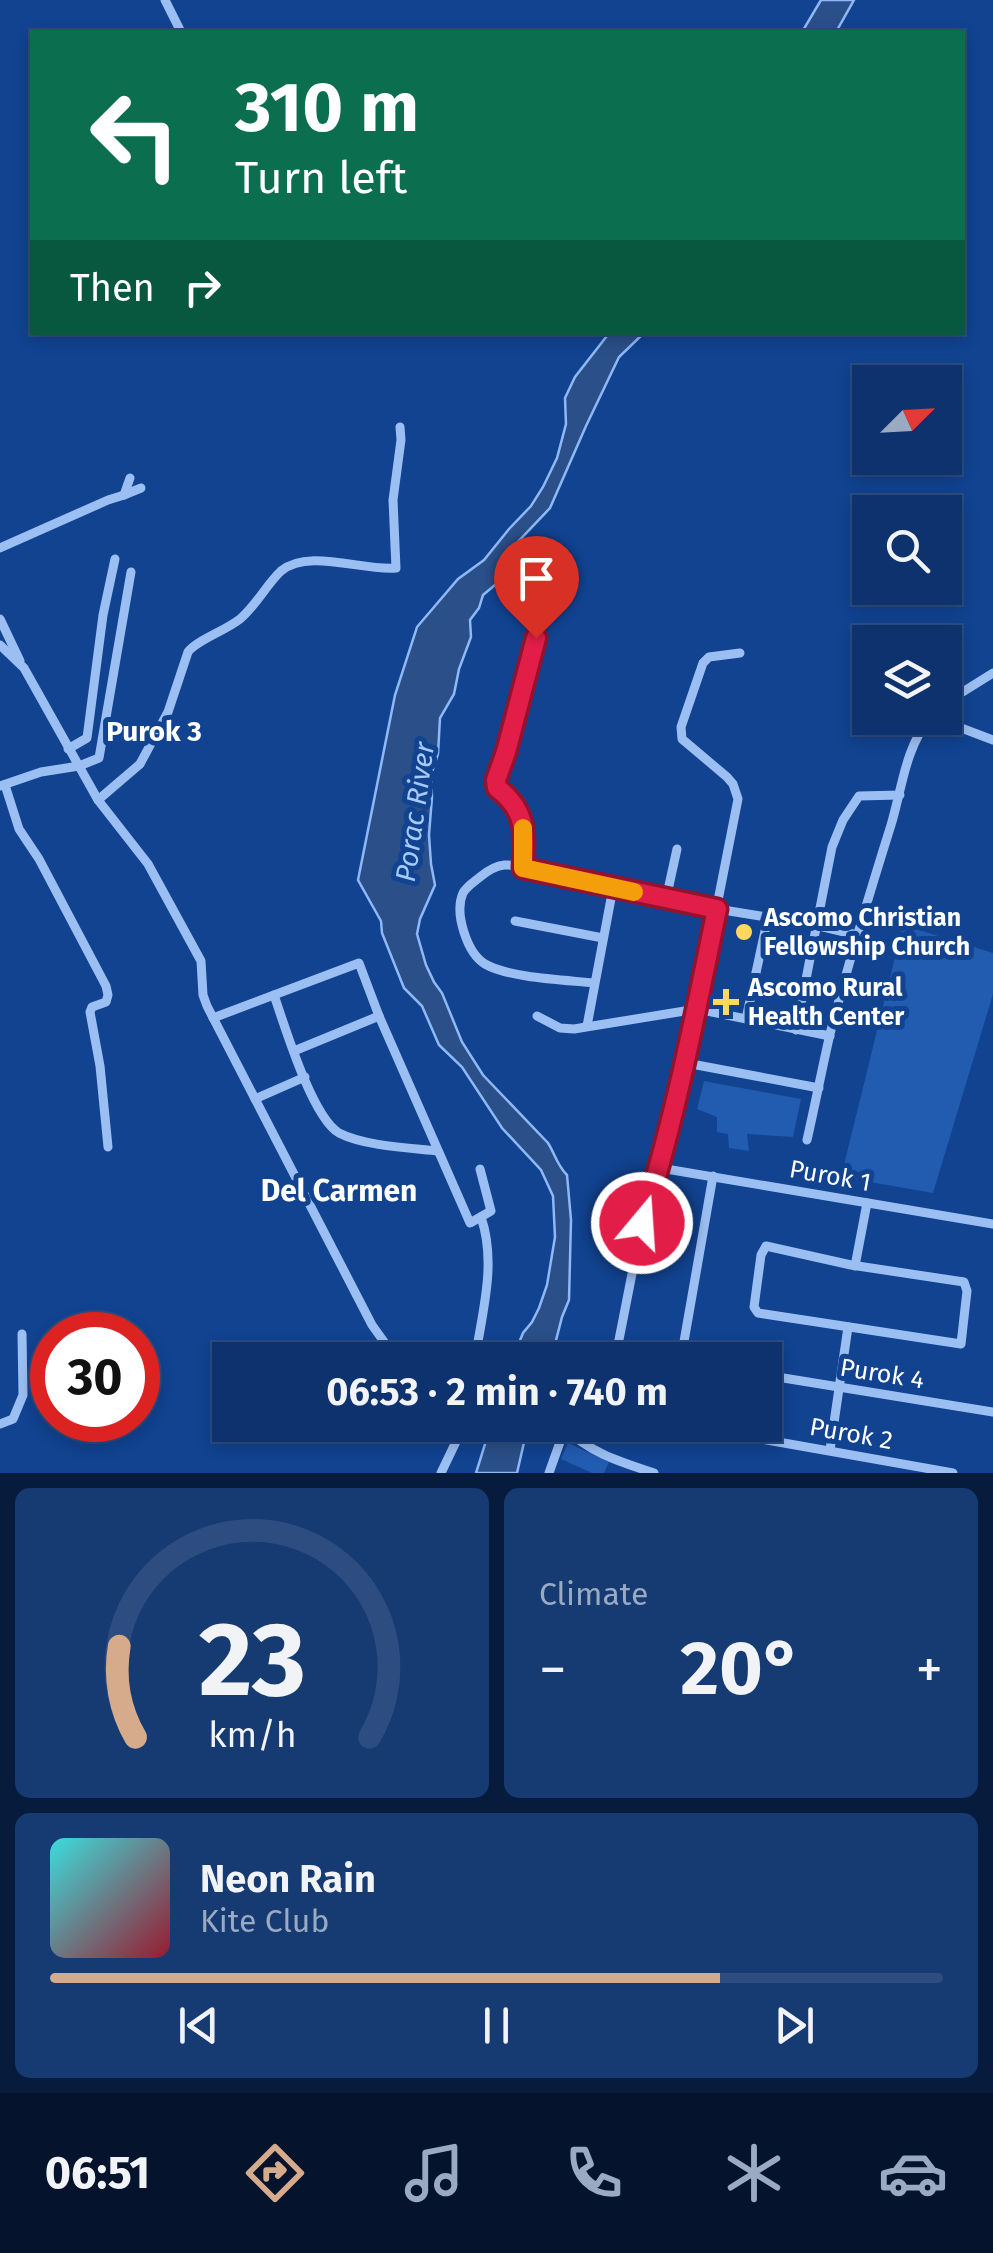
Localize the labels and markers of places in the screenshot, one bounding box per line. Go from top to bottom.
pin [494,536,579,639]
place label: Ascomo Christian Fellowship Church [763,903,970,962]
marker: Ascomo Christian Fellowship Church [733,921,755,943]
place label: Ascomo Rural Health Center [747,973,905,1032]
marker: Ascomo Rural Health Center [713,989,739,1015]

